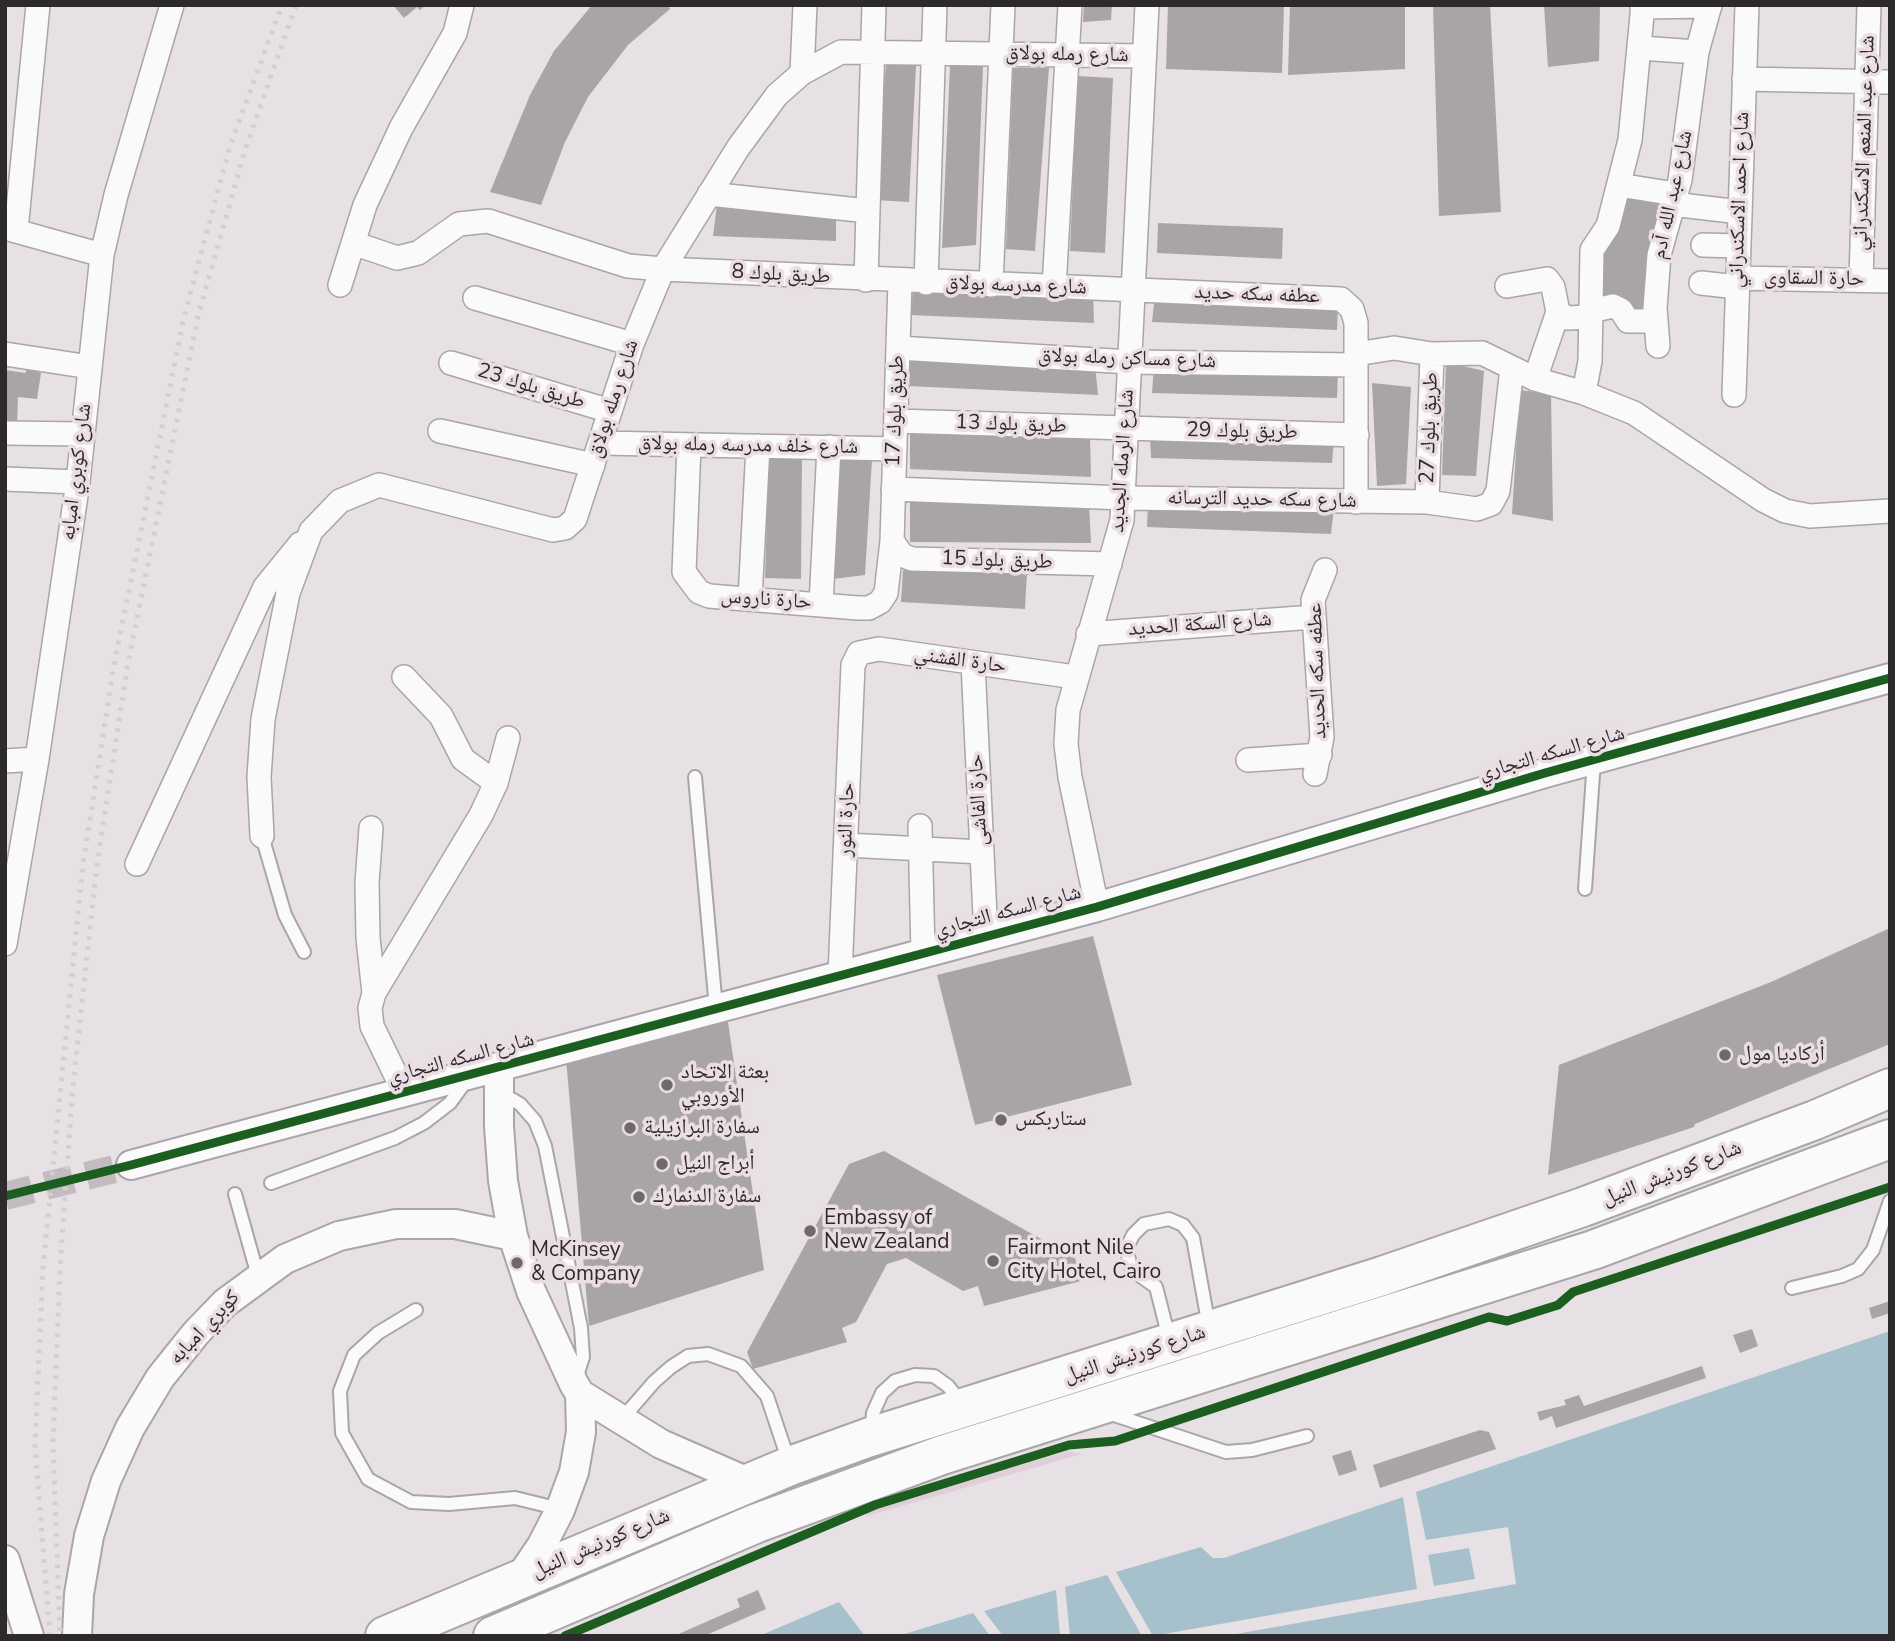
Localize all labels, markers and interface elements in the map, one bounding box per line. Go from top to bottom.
street label: شارع عبد المنعم الاسكندراني [1849,35,1881,251]
street label: شارع رمله بولاق [1005,41,1129,69]
street label: شارع احمد الاسكندراني [1724,111,1756,289]
street label: شارع عبد الله آدم [1647,128,1699,262]
street label: طريق بلوك 8 [731,260,831,290]
street label: حارة السقاوى [1764,266,1864,292]
street label: شارع مدرسه بولاق [945,271,1087,301]
street label: عطفه سكه حديد [1194,280,1320,310]
street label: شارع رمله بولاق [583,337,645,461]
street label: شارع مساكن رمله بولاق [1037,343,1217,375]
street label: طريق بلوك 17 [881,355,911,467]
street label: طريق بلوك 23 [474,359,588,415]
street label: طريق بلوك 27 [1415,372,1445,484]
street label: شارع الرمله الجديد [1105,389,1141,533]
street label: شارع كوبري امبابه [56,402,98,542]
street label: طريق بلوك 13 [955,410,1067,440]
street label: طريق بلوك 29 [1186,418,1298,446]
street label: شارع خلف مدرسه رمله بولاق [638,431,858,461]
street label: شارع سكه حديد الترسانه [1167,486,1357,514]
street label: طريق بلوك 15 [941,546,1053,576]
street label: حارة ناروس [720,584,812,616]
street label: عطفه سكه الحديد [1303,603,1333,739]
street label: شارع السكة الحديد [1127,607,1273,643]
street label: حارة الفشني [912,642,1008,680]
street label: شارع السكه التجاري [1476,721,1628,787]
street label: حارة الفاشى [964,753,994,847]
street label: حارة النور [833,782,861,858]
street label: شارع السكه التجاري [932,880,1084,944]
street label: شارع السكه التجاري [385,1027,537,1091]
place label: أركاديا مول [1739,1042,1825,1068]
marker: أركاديا مول [1717,1047,1733,1063]
place label: بعثة الاتحاد الأوروبي [681,1060,769,1110]
marker: بعثة الاتحاد الأوروبي [659,1077,675,1093]
place label: ستاربكس [1015,1107,1087,1133]
marker: ستاربكس [993,1112,1009,1128]
place label: سفارة البرازيلية [644,1115,760,1141]
marker: سفارة البرازيلية [622,1120,638,1136]
street label: شارع كورنيش النيل [1599,1136,1745,1212]
place label: أبراج النيل [676,1151,755,1177]
marker: أبراج النيل [654,1156,670,1172]
place label: سفارة الدنمارك [653,1184,761,1210]
marker: سفارة الدنمارك [631,1189,647,1205]
place label: Embassy of New Zealand [824,1206,950,1256]
marker: Embassy of New Zealand [802,1223,818,1239]
place label: Fairmont Nile City Hotel, Cairo [1007,1236,1161,1286]
place label: McKinsey & Company [531,1238,640,1288]
marker: Fairmont Nile City Hotel, Cairo [985,1253,1001,1269]
marker: McKinsey & Company [509,1255,525,1271]
street label: كوبري امبابه [164,1286,246,1370]
street label: شارع كورنيش النيل [1061,1320,1209,1390]
street label: شارع كورنيش النيل [528,1504,674,1584]

